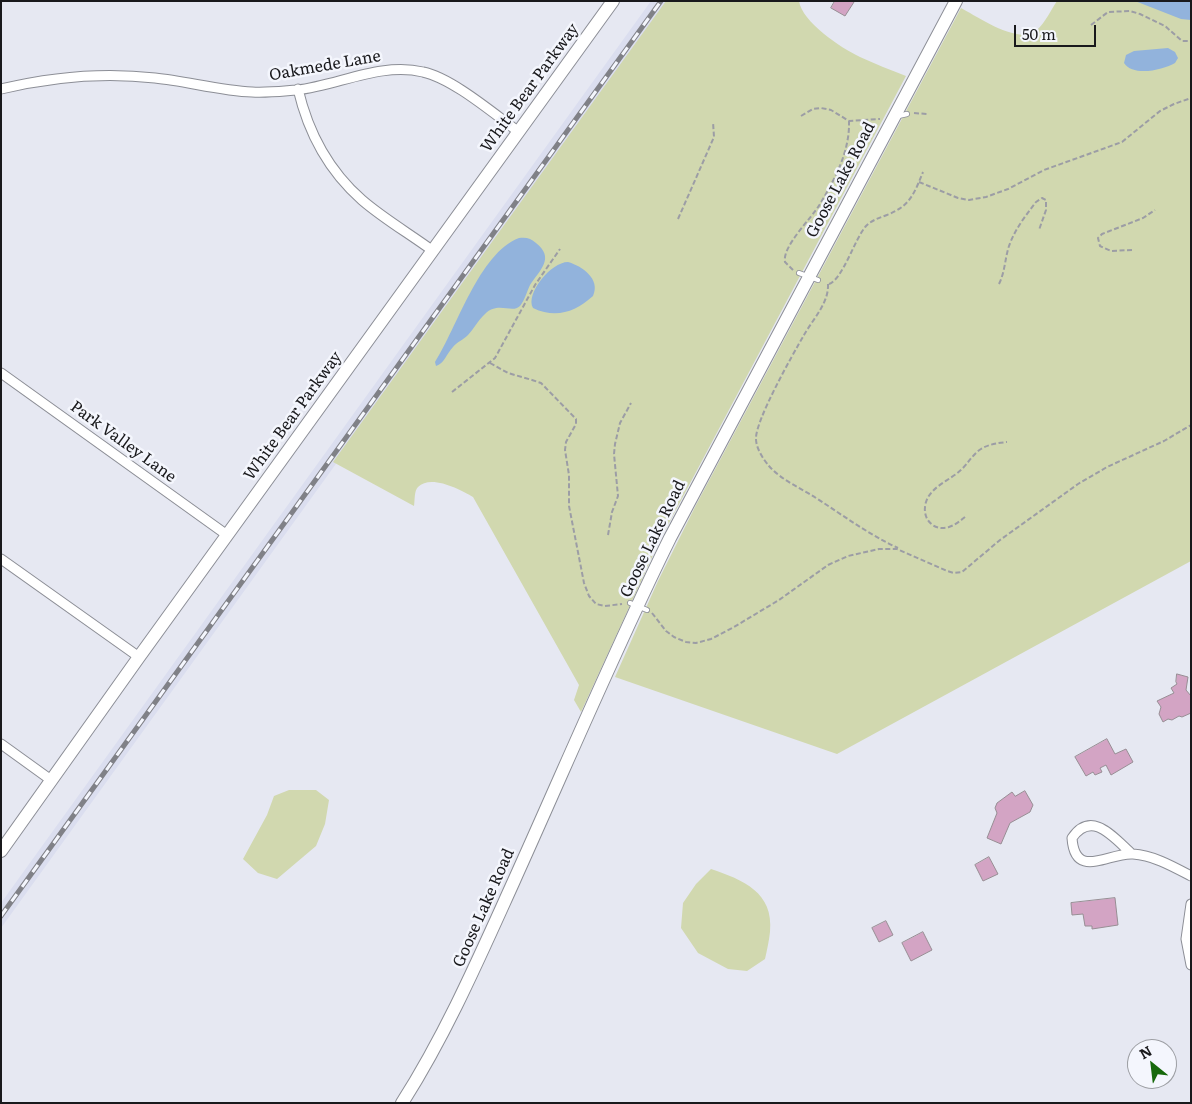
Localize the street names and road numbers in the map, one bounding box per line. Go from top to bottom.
street label: White Bear Parkway [477,20,583,156]
street label: Oakmede Lane [268,47,382,85]
street label: Goose Lake Road [802,119,880,241]
street label: White Bear Parkway [240,348,346,484]
street label: Park Valley Lane [66,397,180,487]
street label: Goose Lake Road [616,477,690,601]
street label: Goose Lake Road [449,846,519,970]

